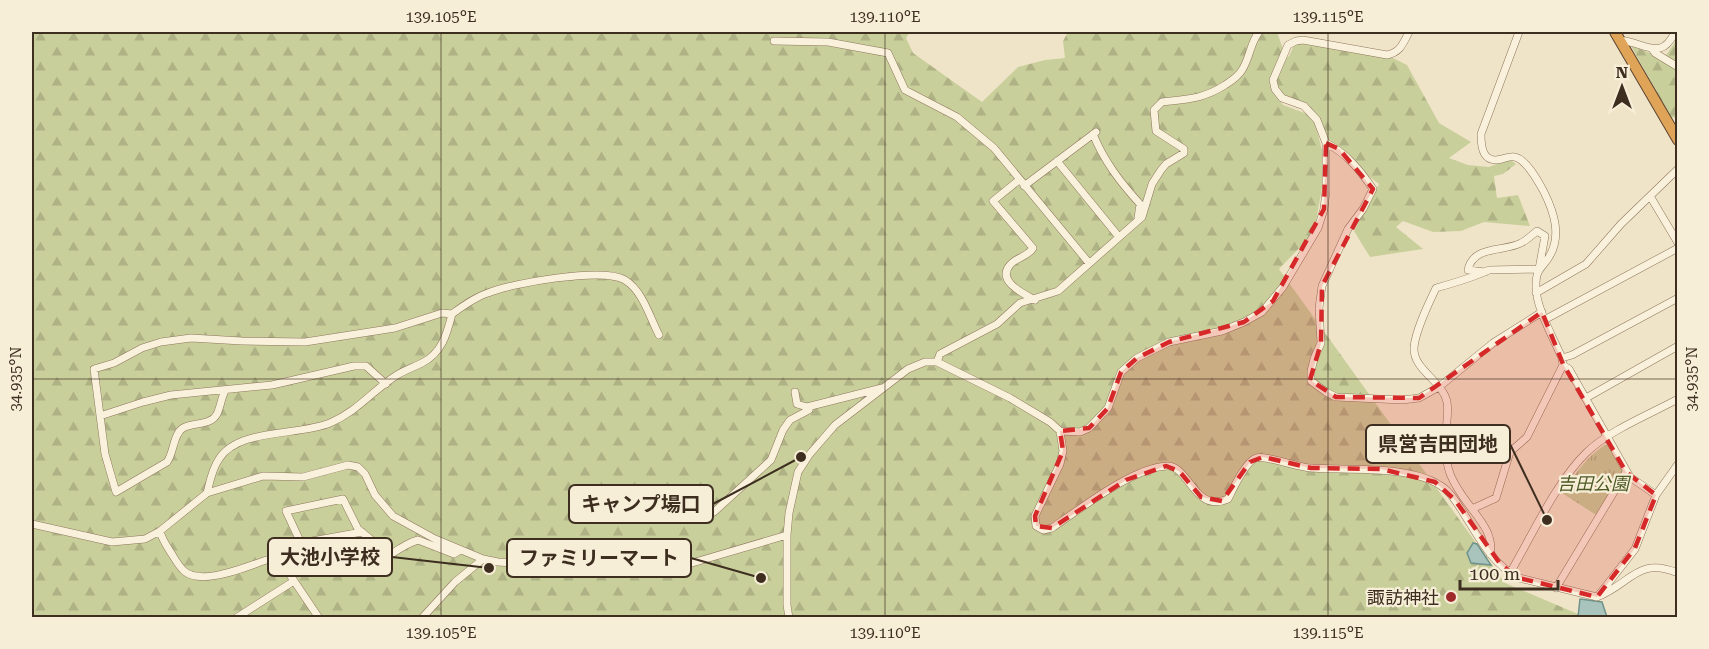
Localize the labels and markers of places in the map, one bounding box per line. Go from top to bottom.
callout: 県営吉田団地 [1366,425,1510,463]
callout: キャンプ場口 [569,485,713,523]
callout: 大池小学校 [268,538,392,576]
callout: ファミリーマート [507,539,691,577]
place label: 諏訪神社 [1367,587,1439,608]
marker: 諏訪神社 [1444,590,1458,604]

